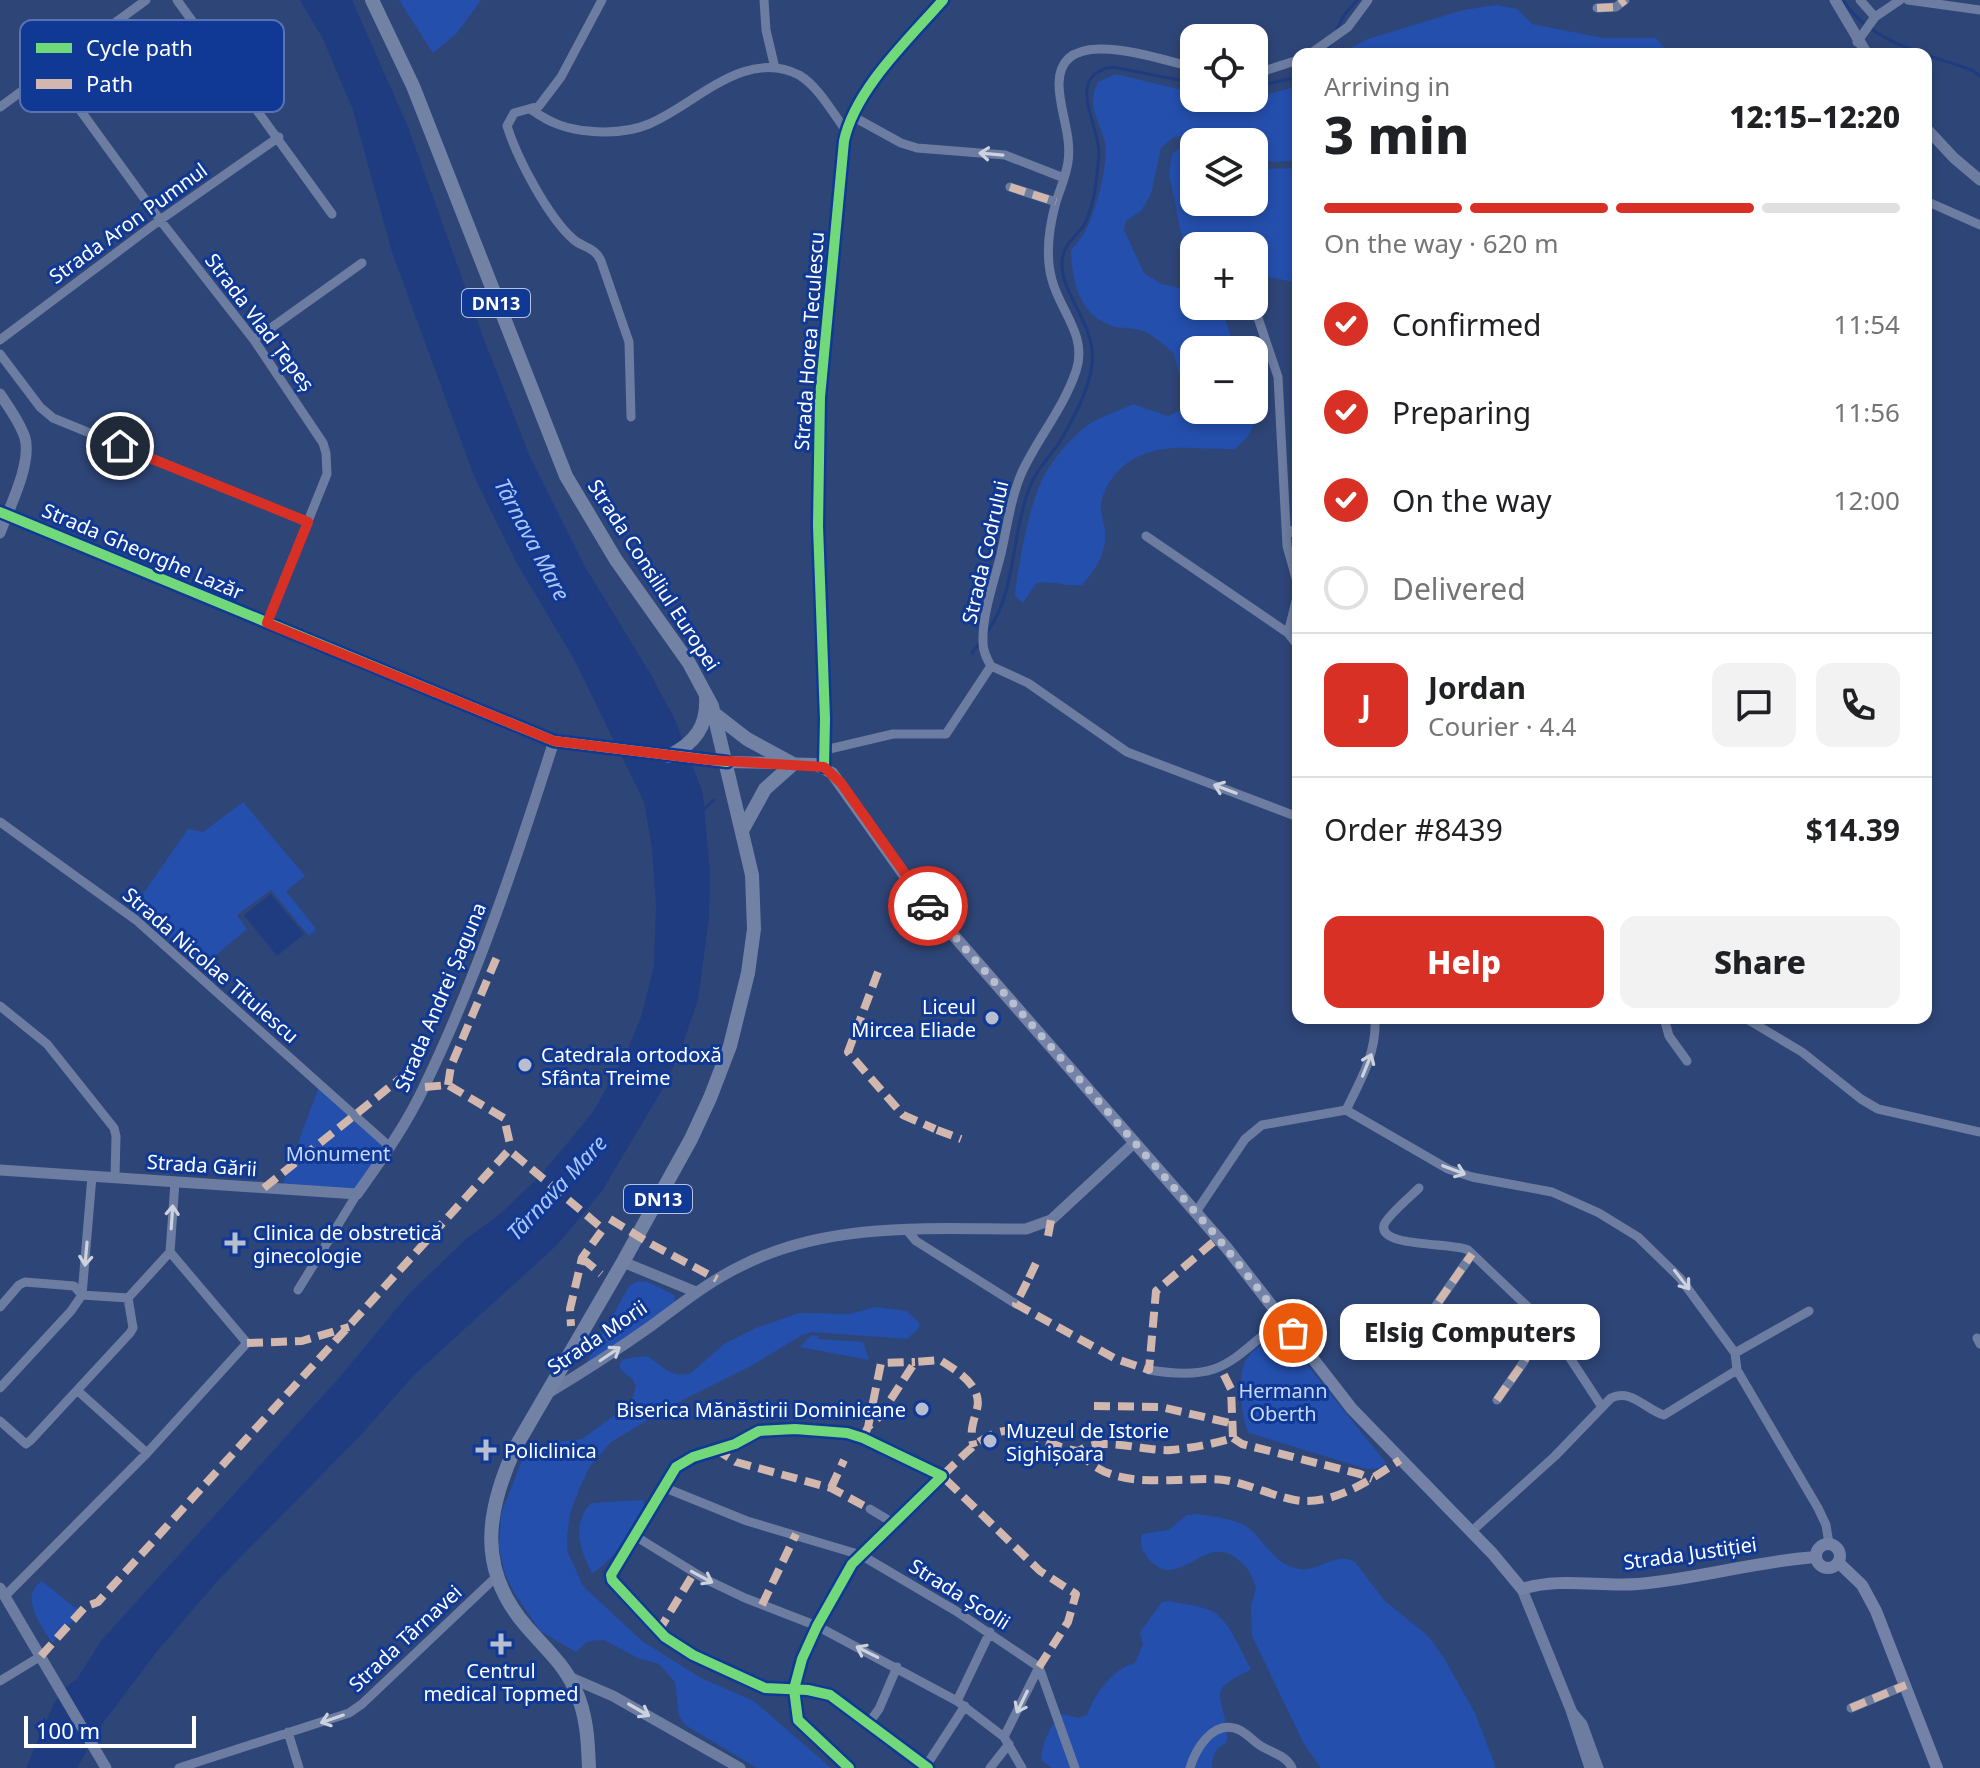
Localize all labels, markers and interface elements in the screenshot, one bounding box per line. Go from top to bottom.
legend [20,20,284,112]
map controls [1180,24,1268,424]
button: locate [1180,24,1268,112]
text: Cycle path [86,32,193,62]
text: Path [86,68,133,98]
text: Arriving in [1324,68,1450,104]
text: 12:15–12:20 [1729,96,1900,137]
text: 3 min [1324,98,1469,169]
button: layers [1180,128,1268,216]
one-way arrow [978,146,1005,161]
street label: Strada Aron Pumnul [43,156,213,290]
text: On the way · 620 m [1324,225,1558,261]
street label: Strada Horea Teculescu [788,231,830,451]
button: + [1180,232,1268,320]
street label: Strada Vlad Țepeș [199,248,321,396]
road number: DN13 [462,289,530,317]
icon: check [1324,302,1368,346]
text: Confirmed [1392,304,1542,345]
text: 11:54 [1834,306,1900,342]
button: − [1180,336,1268,424]
icon: check [1324,390,1368,434]
text: Preparing [1392,392,1531,433]
text: 11:56 [1834,394,1900,430]
pin [86,412,154,480]
icon: home [98,424,142,468]
water label: Târnava Mare [488,473,578,605]
street label: Strada Consiliul Europei [582,474,726,676]
street label: Strada Codrului [955,478,1015,626]
icon: check [1324,478,1368,522]
text: On the way [1392,480,1552,521]
text: 12:00 [1834,482,1900,518]
street label: Strada Gheorghe Lazăr [38,496,248,606]
text: Delivered [1392,568,1526,609]
button: chat [1712,663,1796,747]
button: phone [1816,663,1900,747]
text: Jordan [1428,667,1526,708]
text: J [1361,685,1371,726]
text: Courier · 4.4 [1428,708,1576,744]
one-way arrow [1213,781,1238,795]
text: Order #8439 [1324,809,1503,850]
text: $14.39 [1806,809,1900,850]
courier [888,866,968,946]
street label: Strada Nicolae Titulescu [117,881,305,1049]
icon: car [906,884,950,928]
street label: Strada Andrei Șaguna [388,898,492,1096]
button: Help [1324,916,1604,1008]
button: Share [1620,916,1900,1008]
place label: Liceul Mircea Eliade [851,993,976,1043]
marker: Liceul Mircea Eliade [983,1009,1001,1027]
place label: Catedrala ortodoxă Sfânta Treime [541,1041,722,1091]
one-way arrow [1360,1053,1375,1078]
marker: Catedrala ortodoxă Sfânta Treime [516,1056,534,1074]
water label: Târnava Mare [499,1128,613,1246]
park label: Monument [286,1140,390,1167]
street label: Strada Gării [146,1148,258,1182]
one-way arrow [1441,1164,1466,1178]
road number: DN13 [624,1185,692,1213]
one-way arrow [165,1204,180,1231]
place label: Clinica de obstretică ginecologie [253,1219,442,1269]
marker: Clinica de obstretică ginecologie [224,1232,246,1254]
one-way arrow [78,1240,93,1267]
one-way arrow [1673,1269,1690,1290]
street label: Strada Morii [542,1294,652,1380]
pin [1259,1299,1327,1367]
callout: Elsig Computers [1341,1305,1601,1361]
icon: bag [1271,1311,1315,1355]
text: Elsig Computers [1364,1314,1576,1350]
one-way arrow [599,1346,621,1362]
park label: Hermann Oberth [1239,1377,1328,1427]
place label: Biserica Mănăstirii Dominicane [616,1396,906,1423]
marker: Biserica Mănăstirii Dominicane [913,1400,931,1418]
place label: Muzeul de Istorie Sighișoara [1006,1417,1169,1467]
marker: Muzeul de Istorie Sighișoara [981,1432,999,1450]
place label: Policlinica [504,1437,597,1464]
marker: Policlinica [475,1439,497,1461]
street label: Strada Justiției [1621,1530,1759,1576]
street label: Strada Școlii [904,1552,1016,1636]
one-way arrow [689,1569,713,1585]
street label: Strada Târnavei [343,1579,467,1697]
marker: Centrul medical Topmed [490,1633,512,1655]
one-way arrow [856,1643,880,1659]
place label: Centrul medical Topmed [423,1657,579,1707]
one-way arrow [1013,1689,1029,1713]
one-way arrow [627,1703,650,1719]
scale bar [24,1712,196,1748]
one-way arrow [320,1712,345,1727]
text: 100 m [36,1715,100,1745]

